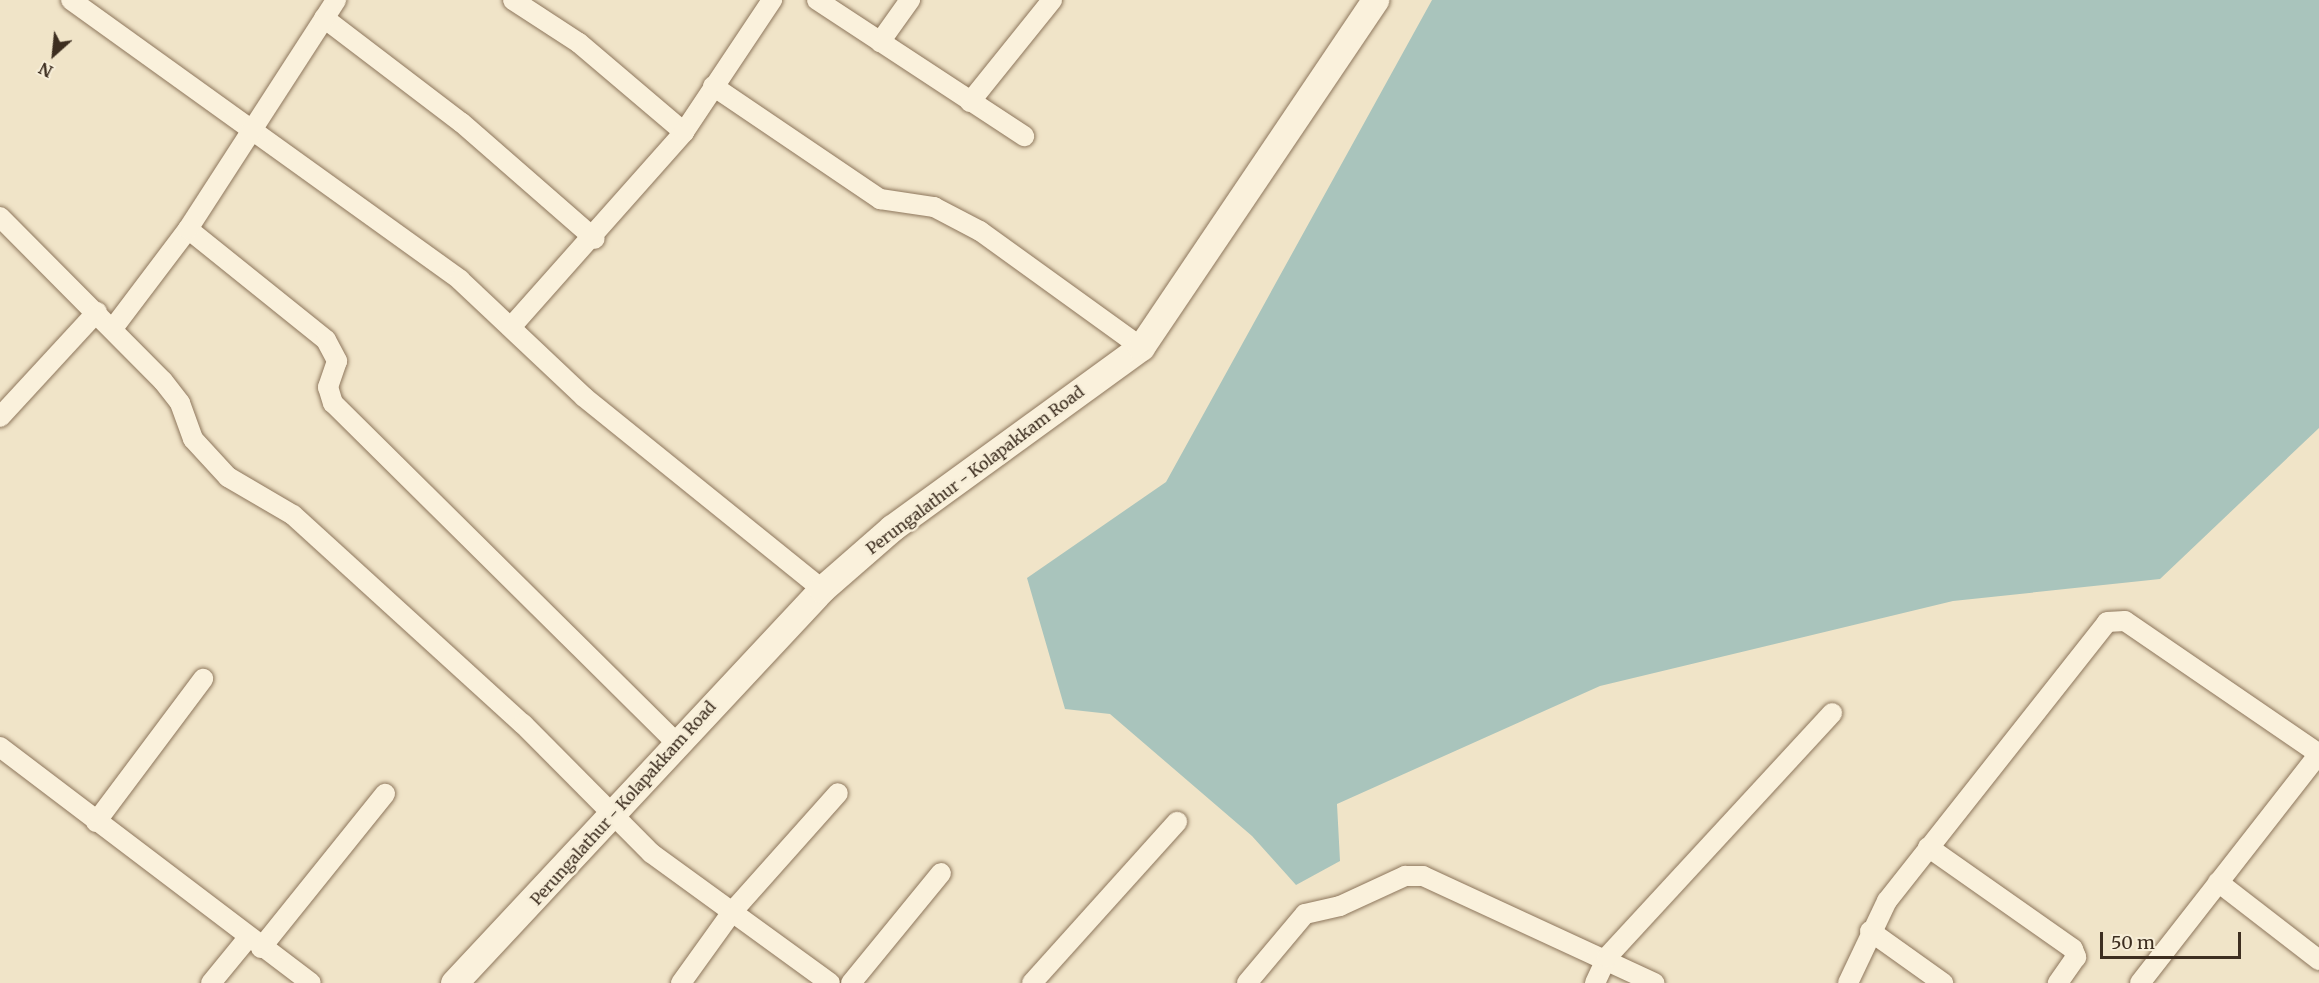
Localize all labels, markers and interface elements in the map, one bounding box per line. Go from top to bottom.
north arrow [24,24,84,84]
text: N [36,58,56,82]
street label: Perungalathur - Kolapakkam Road [862,382,1088,558]
street label: Perungalathur - Kolapakkam Road [526,697,720,909]
scale bar [2103,920,2244,958]
text: 50 m [2111,931,2155,954]

